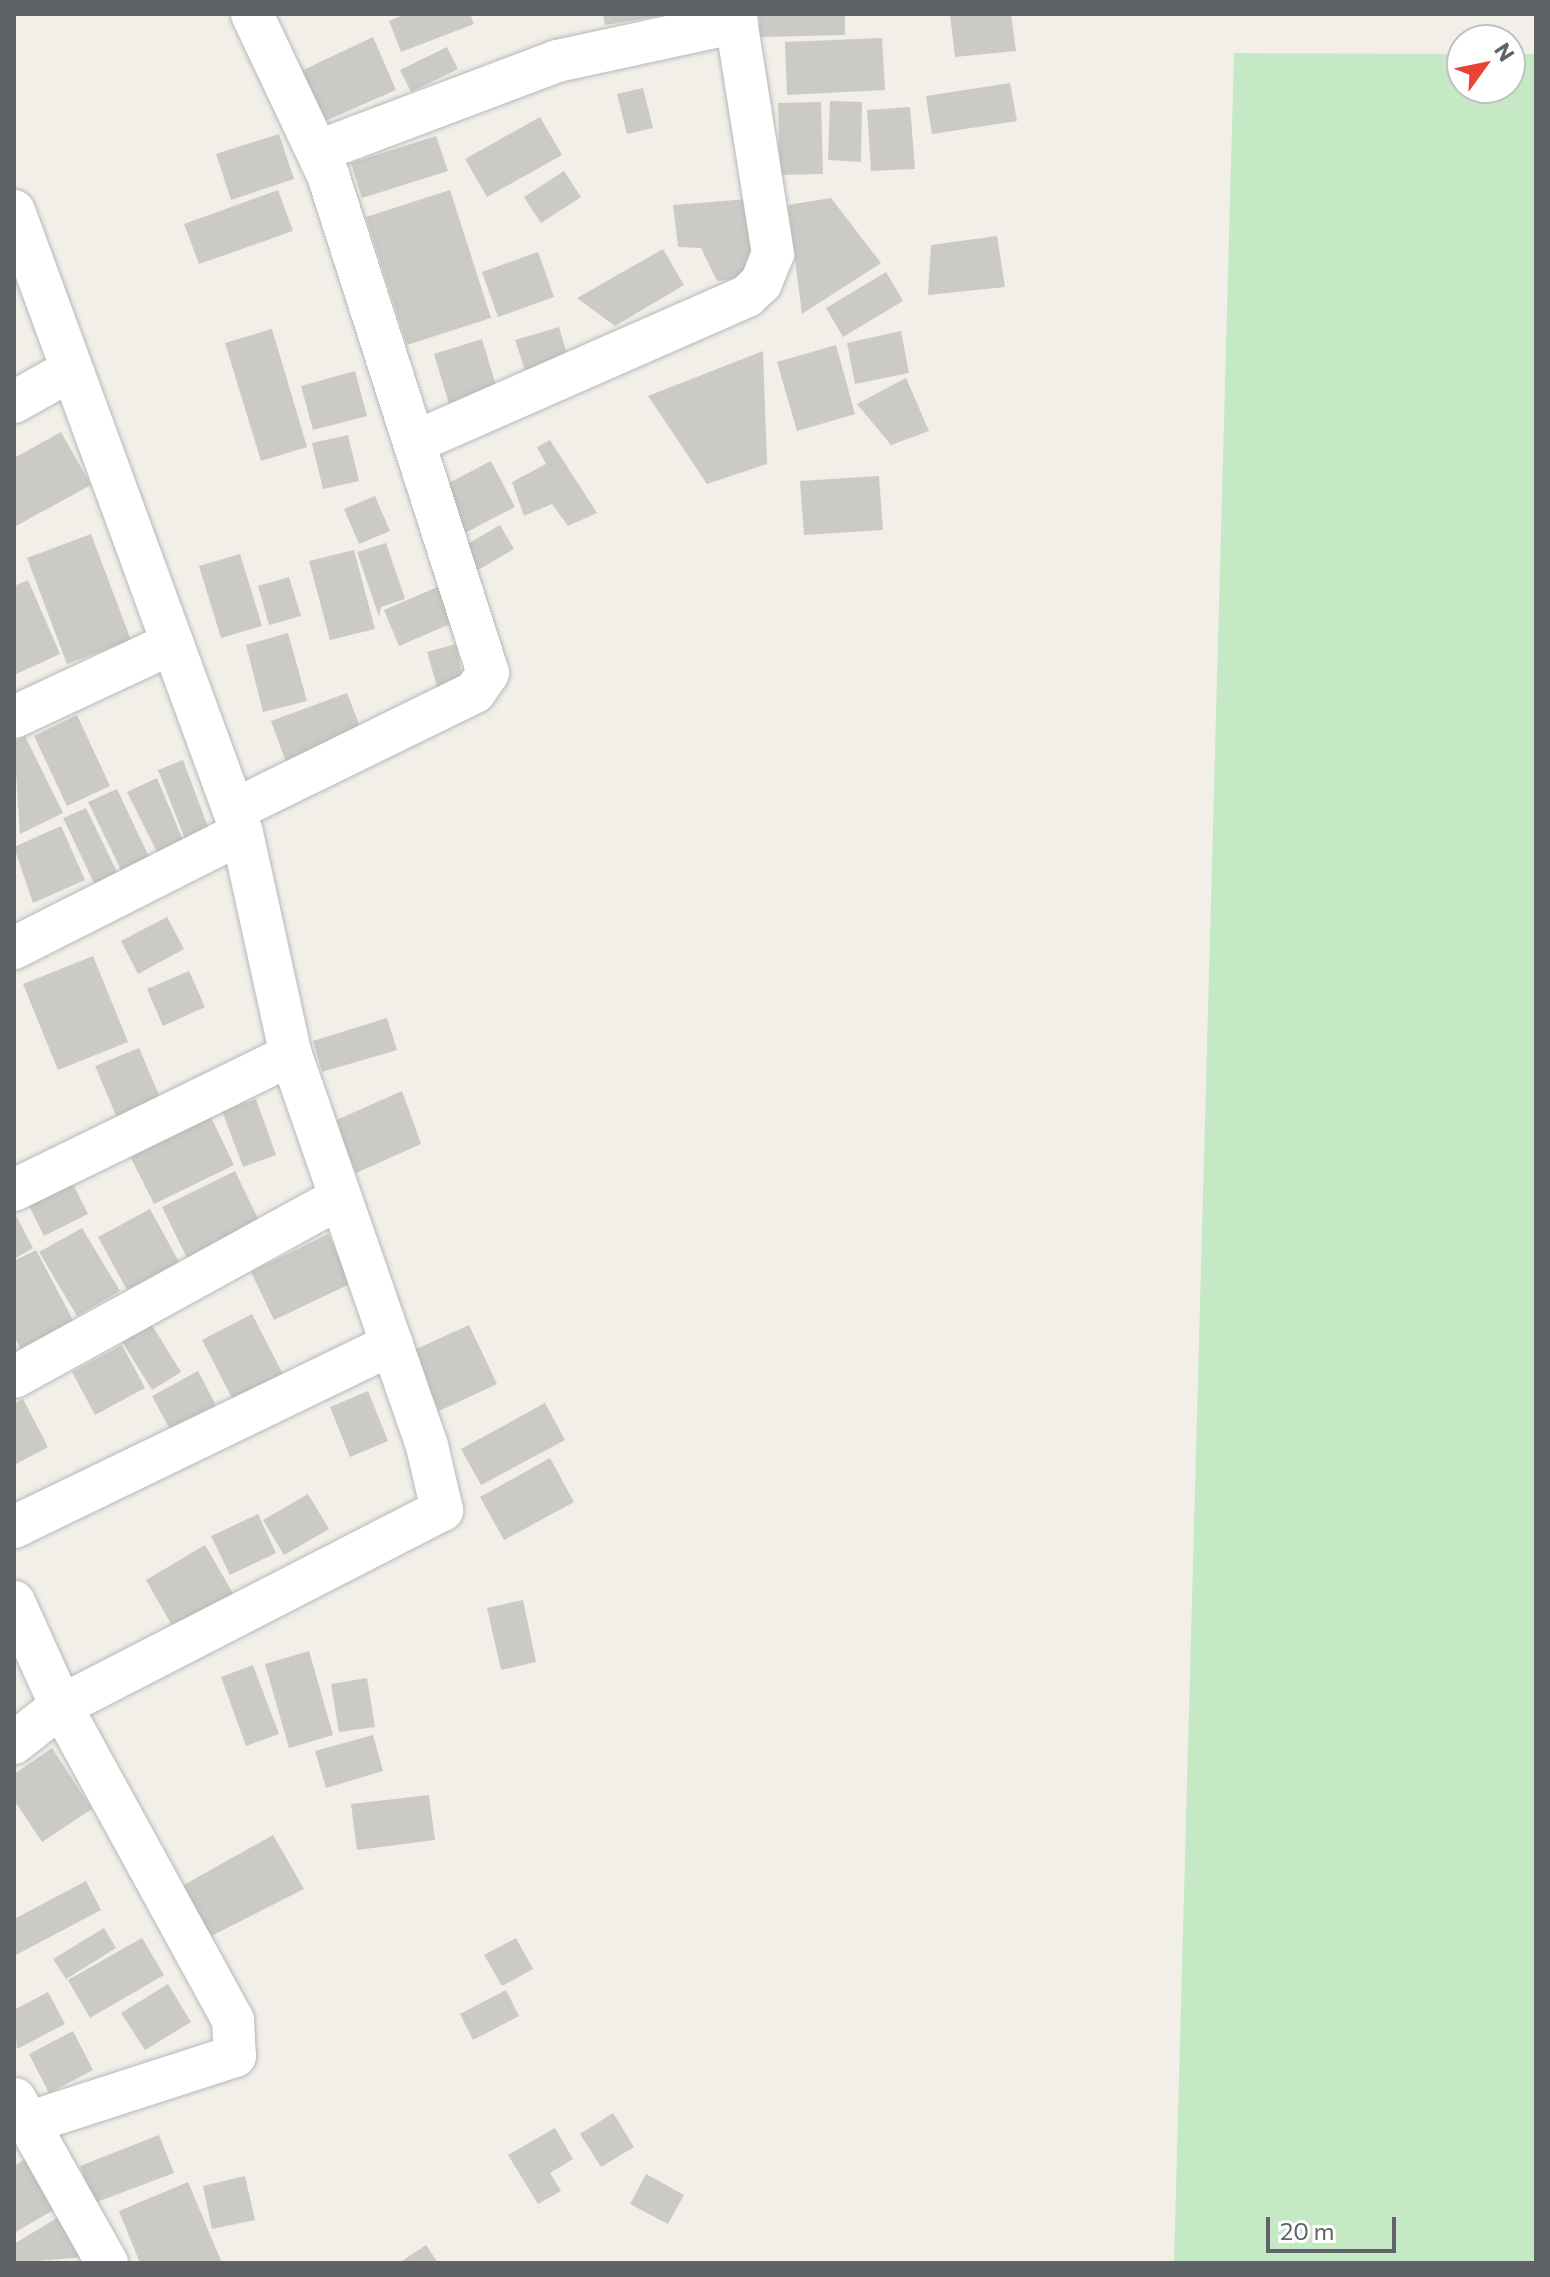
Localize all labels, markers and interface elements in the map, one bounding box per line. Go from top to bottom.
north arrow [1446,24,1526,104]
text: N [1489,37,1521,66]
scale bar [1270,2201,1400,2251]
text: 20 m [1280,2216,1334,2245]

